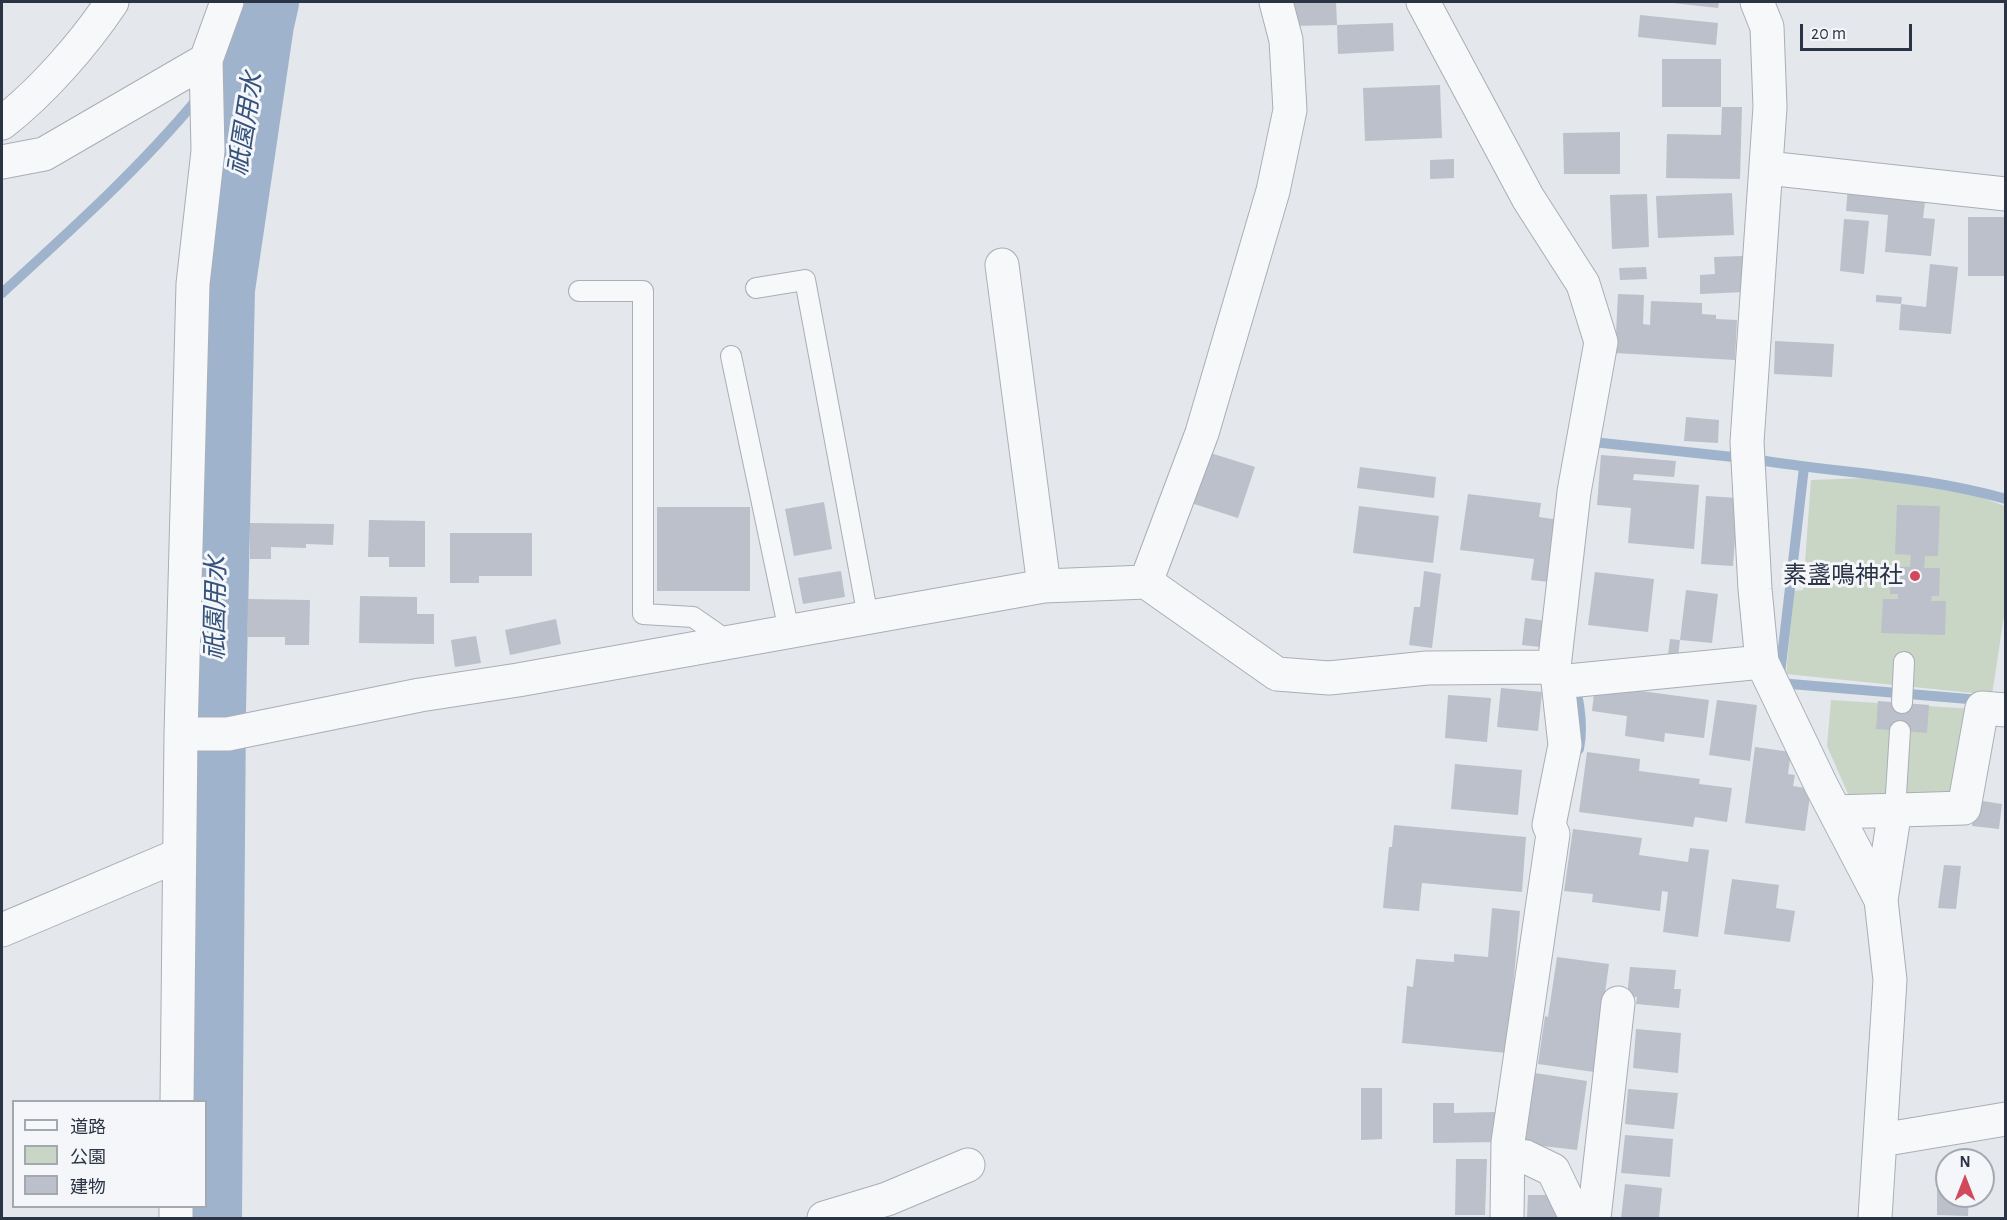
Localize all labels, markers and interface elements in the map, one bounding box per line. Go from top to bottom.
scale bar [1803,12,1916,50]
text: 20 m [1811,25,1846,43]
water label: 祇園用水 [222,70,270,178]
water label: 祇園用水 [199,556,233,660]
place label: 素盞鳴神社 [1783,562,1903,590]
marker: 素盞鳴神社 [1908,569,1922,583]
legend [12,1100,207,1208]
text: 道路 [70,1119,106,1137]
north arrow [1935,1148,1995,1208]
text: 公園 [70,1149,106,1167]
text: N [1959,1154,1971,1170]
text: 建物 [70,1179,106,1197]

